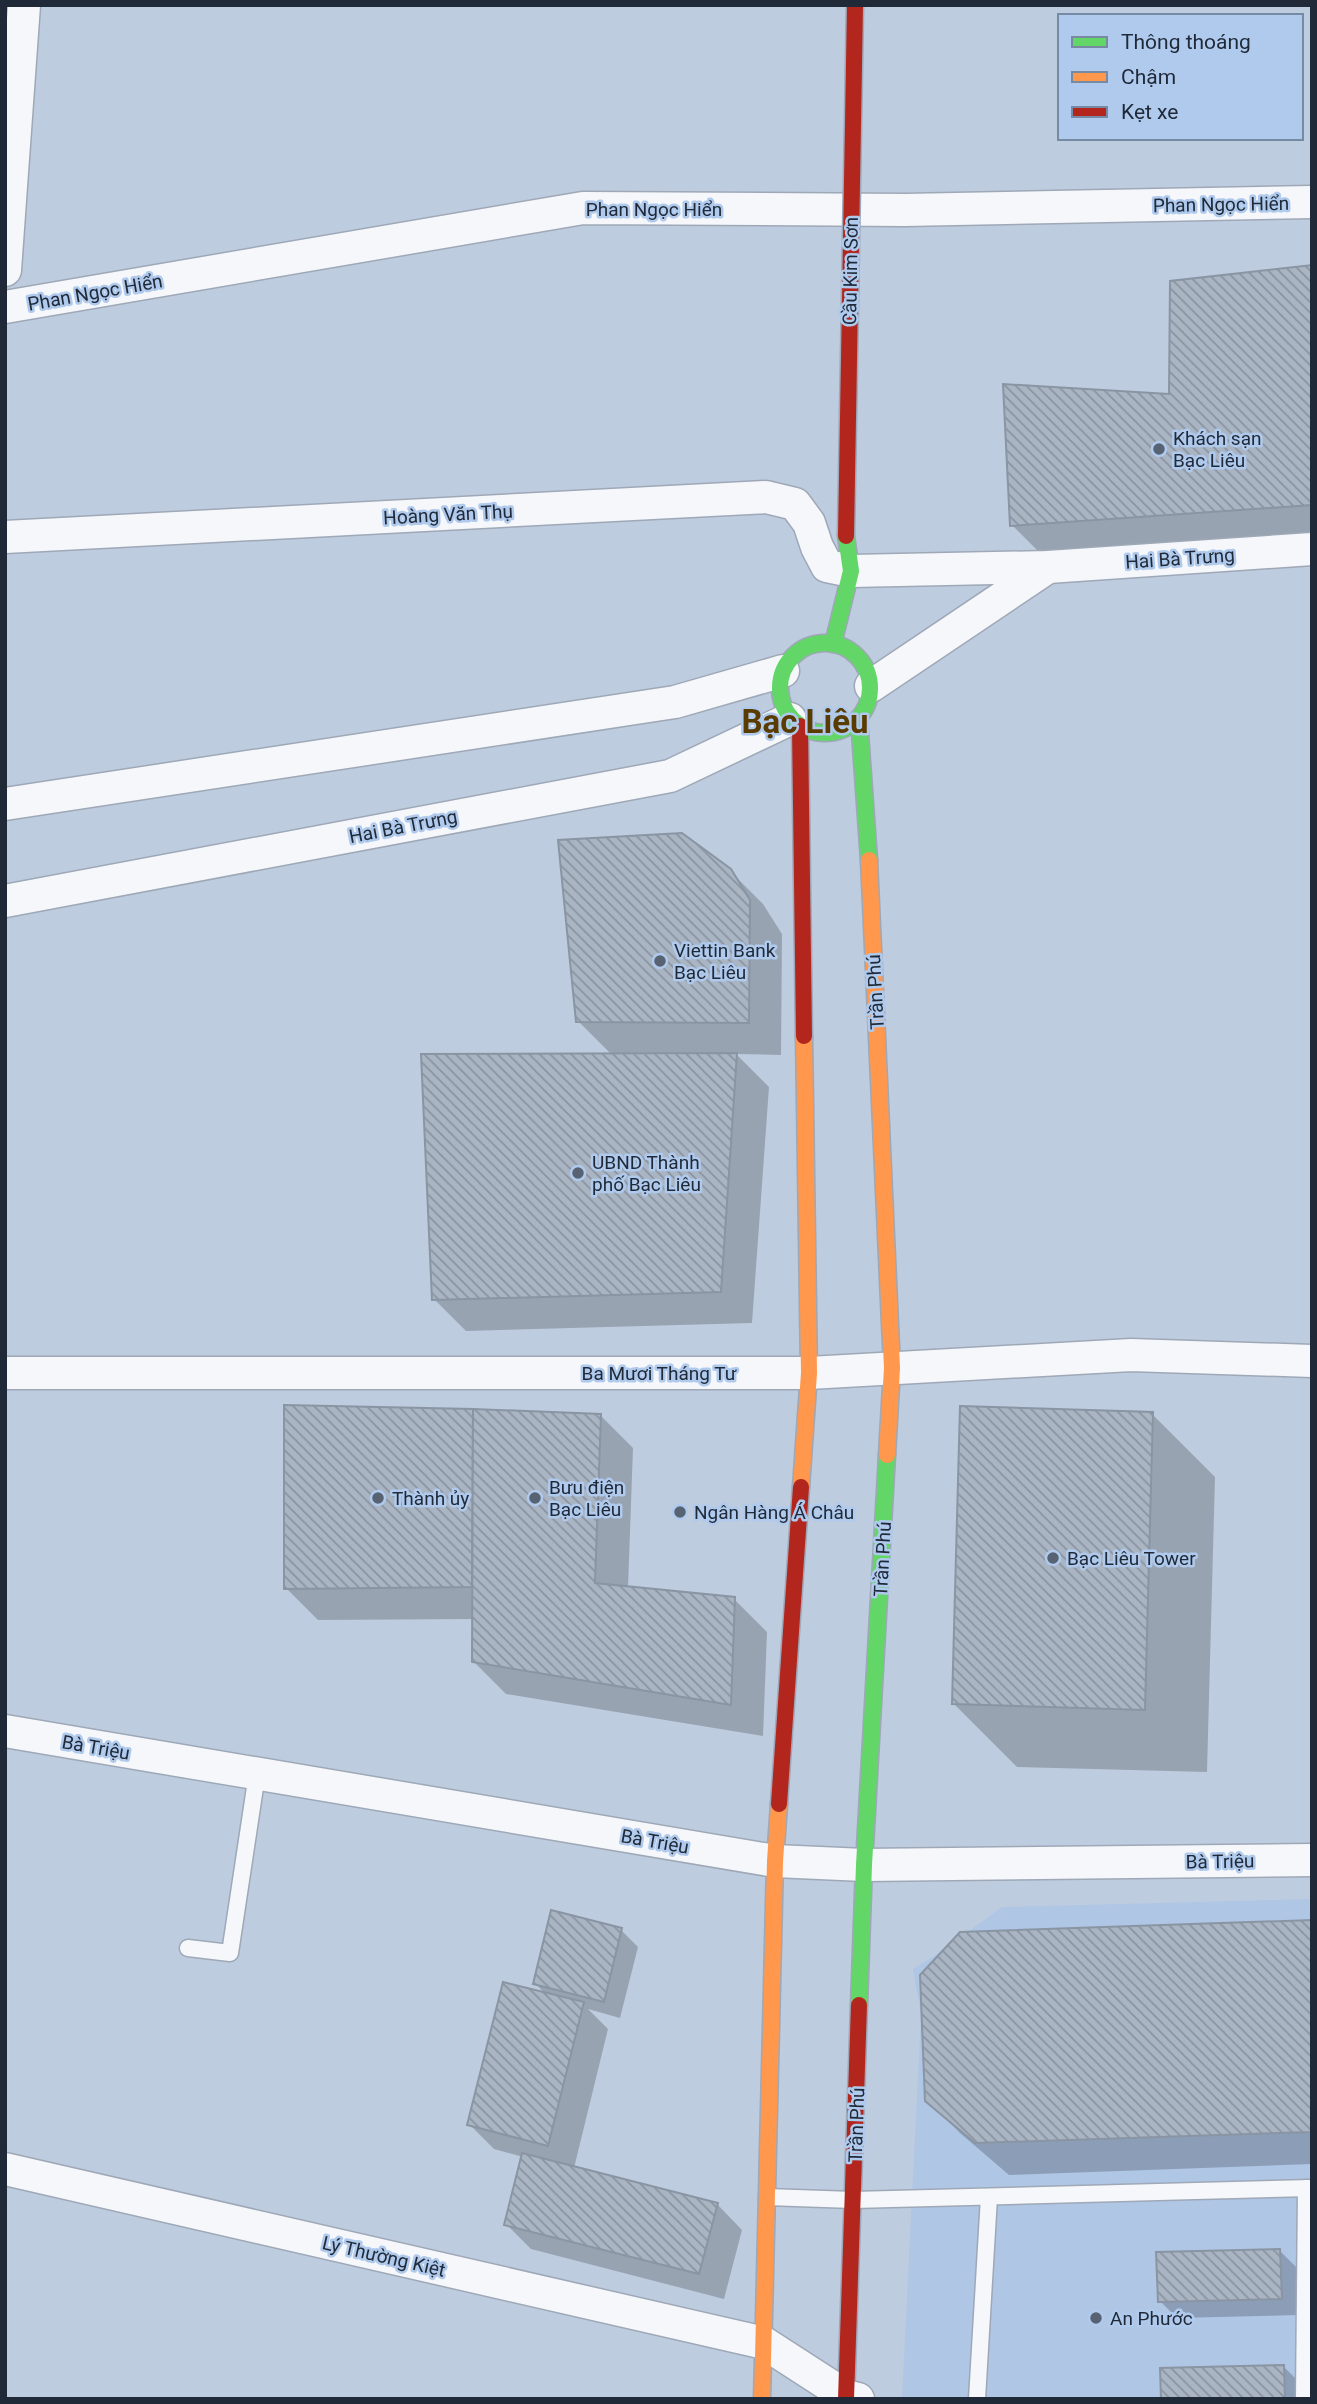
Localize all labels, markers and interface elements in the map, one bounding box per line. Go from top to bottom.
legend [1058,14,1303,140]
text: Thông thoáng [1121,30,1251,54]
text: Chậm [1121,65,1176,89]
text: Kẹt xe [1121,100,1178,124]
street label: Phan Ngọc Hiển [1153,192,1289,217]
street label: Phan Ngọc Hiển [586,198,722,221]
street label: Cầu Kim Sơn [838,217,863,325]
street label: Phan Ngọc Hiển [26,269,164,316]
place label: Khách sạn Bạc Liêu [1173,427,1261,472]
marker: Khách sạn Bạc Liêu [1151,441,1167,457]
street label: Hoàng Văn Thụ [383,500,513,529]
street label: Hai Bà Trưng [1124,543,1236,574]
district label: Bạc Liêu [741,702,869,741]
street label: Hai Bà Trưng [347,805,459,848]
place label: Viettin Bank Bạc Liêu [674,939,776,984]
marker: Viettin Bank Bạc Liêu [652,953,668,969]
street label: Trần Phú [862,954,889,1030]
place label: UBND Thành phố Bạc Liêu [592,1151,701,1196]
marker: UBND Thành phố Bạc Liêu [570,1165,586,1181]
street label: Ba Mươi Tháng Tư [582,1362,738,1385]
place label: Bưu điện Bạc Liêu [549,1476,624,1521]
place label: Thành ủy [392,1487,469,1510]
marker: Thành ủy [370,1490,386,1506]
marker: Bưu điện Bạc Liêu [527,1490,543,1506]
place label: Ngân Hàng Á Châu [694,1501,854,1524]
marker: Ngân Hàng Á Châu [672,1504,688,1520]
street label: Trần Phú [869,1521,896,1597]
place label: Bạc Liêu Tower [1067,1547,1196,1570]
marker: Bạc Liêu Tower [1045,1550,1061,1566]
street label: Bà Triệu [60,1730,132,1765]
street label: Bà Triệu [619,1824,691,1859]
street label: Bà Triệu [1185,1849,1255,1874]
street label: Trần Phú [844,2087,869,2163]
street label: Lý Thường Kiệt [320,2231,448,2282]
place label: An Phước [1110,2307,1193,2330]
marker: An Phước [1088,2310,1104,2326]

